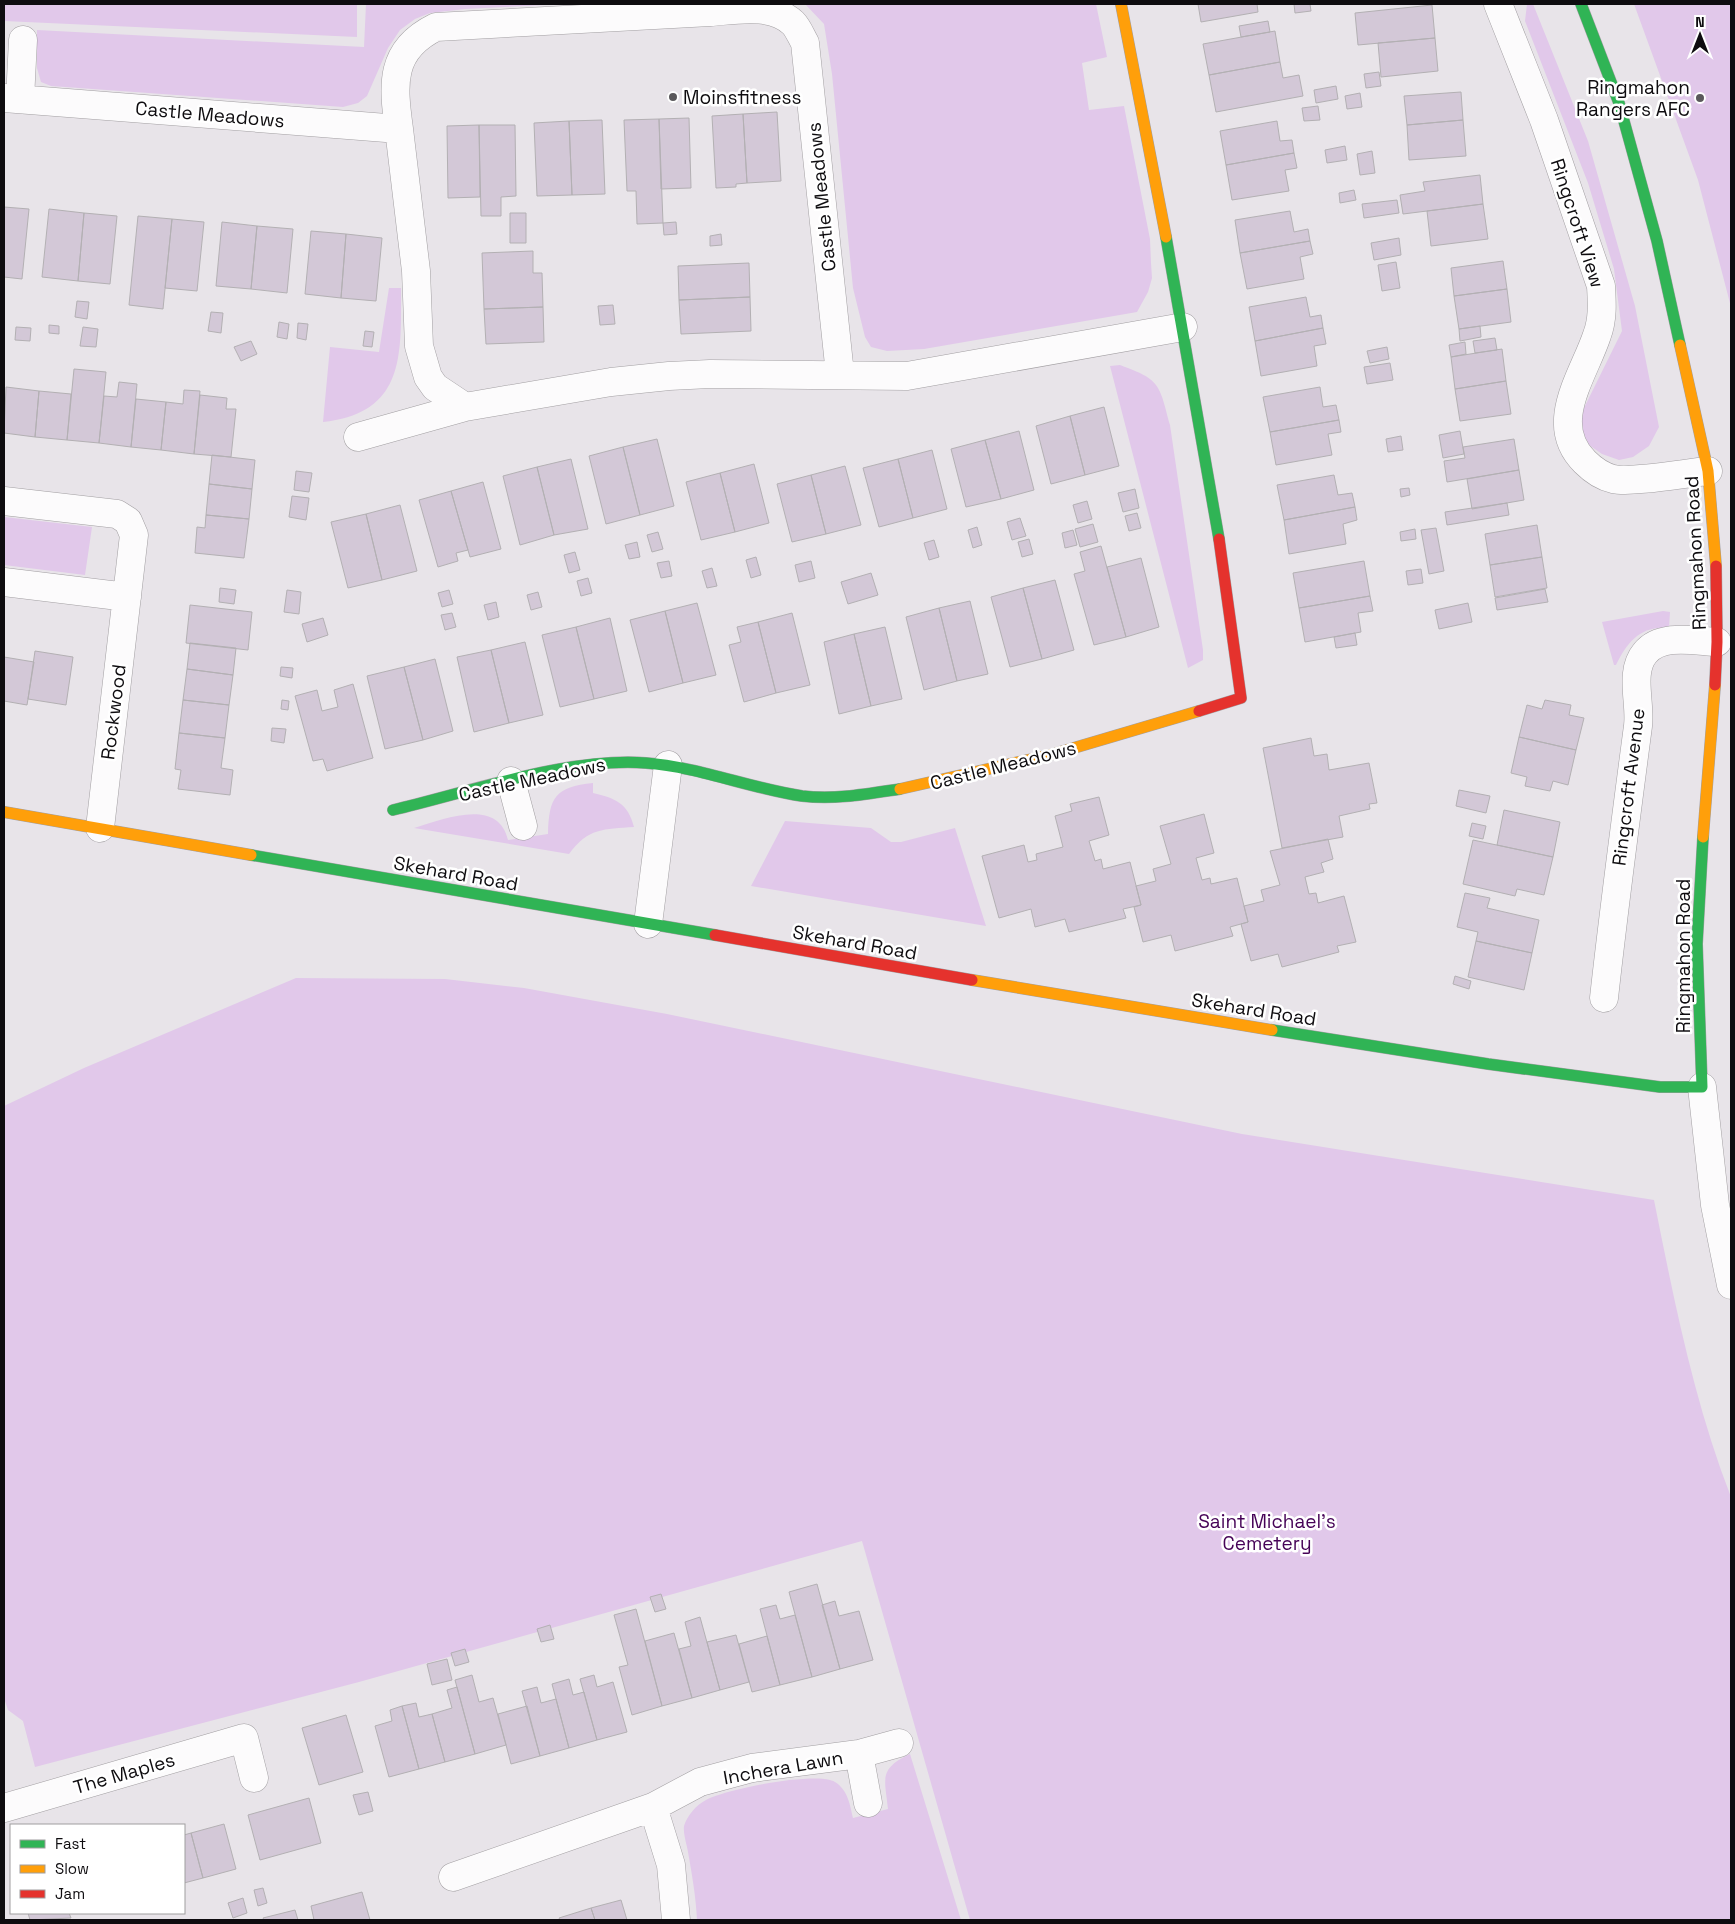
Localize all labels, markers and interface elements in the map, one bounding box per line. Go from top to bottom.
north arrow [1675,10,1725,60]
text: N [1695,13,1705,31]
place label: Ringmahon Rangers AFC [1576,75,1690,122]
place label: Moinsfitness [683,85,802,110]
marker: Moinsfitness [667,91,679,103]
marker: Ringmahon Rangers AFC [1694,92,1706,104]
street label: Castle Meadows [134,96,286,133]
street label: Castle Meadows [801,121,842,273]
street label: Ringcroft View [1545,155,1610,291]
street label: Ringmahon Road [1679,475,1712,631]
street label: Rockwood [95,663,132,761]
street label: Ringcroft Avenue [1606,707,1651,867]
street label: Castle Meadows [927,735,1079,796]
street label: Castle Meadows [456,752,608,807]
street label: Skehard Road [392,850,520,897]
street label: Ringmahon Road [1671,879,1696,1033]
street label: Skehard Road [791,919,919,966]
street label: Skehard Road [1190,987,1318,1032]
park label: Saint Michael's Cemetery [1198,1509,1336,1556]
street label: Inchera Lawn [721,1745,845,1790]
street label: The Maples [70,1747,178,1800]
legend [10,1824,185,1914]
text: Fast [55,1834,86,1853]
text: Slow [55,1859,89,1878]
text: Jam [55,1884,85,1903]

